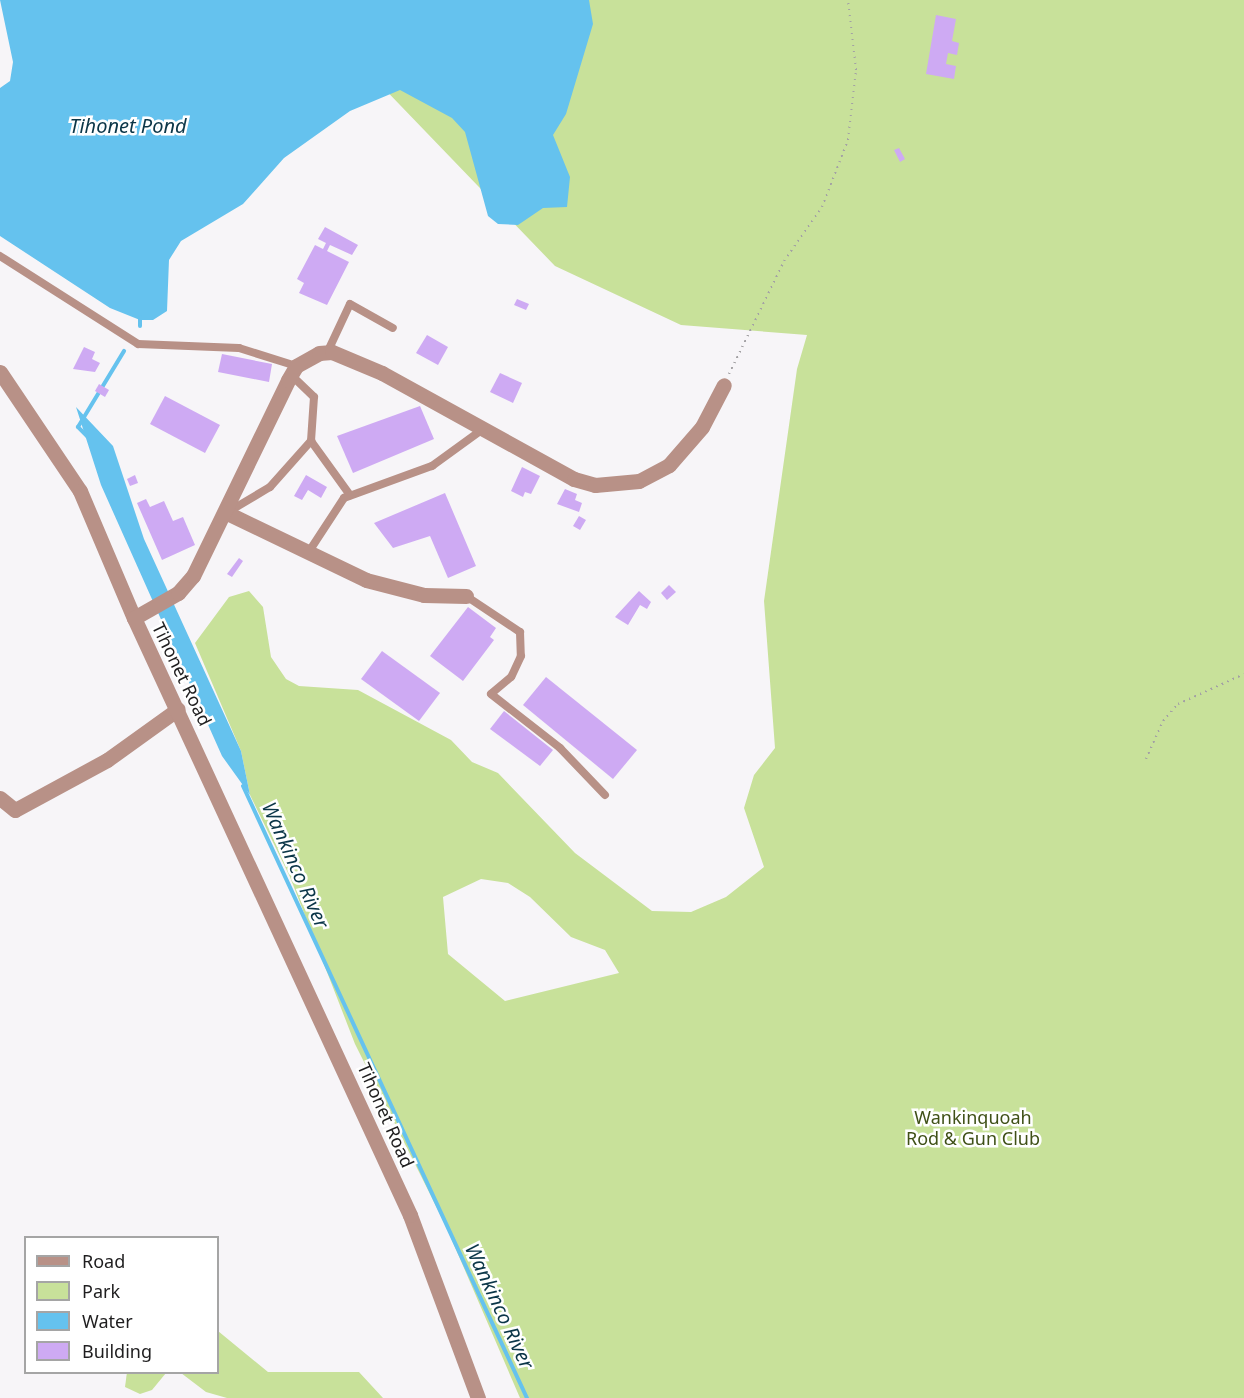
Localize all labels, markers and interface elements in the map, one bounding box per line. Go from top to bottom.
water label: Tihonet Pond [69,113,187,137]
street label: Tihonet Road [148,619,216,729]
water label: Wankinco River [257,798,335,932]
street label: Tihonet Road [353,1059,419,1171]
park label: Wankinquoah Rod & Gun Club [906,1107,1040,1150]
legend [24,1236,219,1374]
water label: Wankinco River [460,1239,540,1373]
text: Road [82,1249,125,1273]
text: Park [82,1279,120,1303]
text: Water [82,1309,133,1333]
text: Building [82,1339,152,1363]

